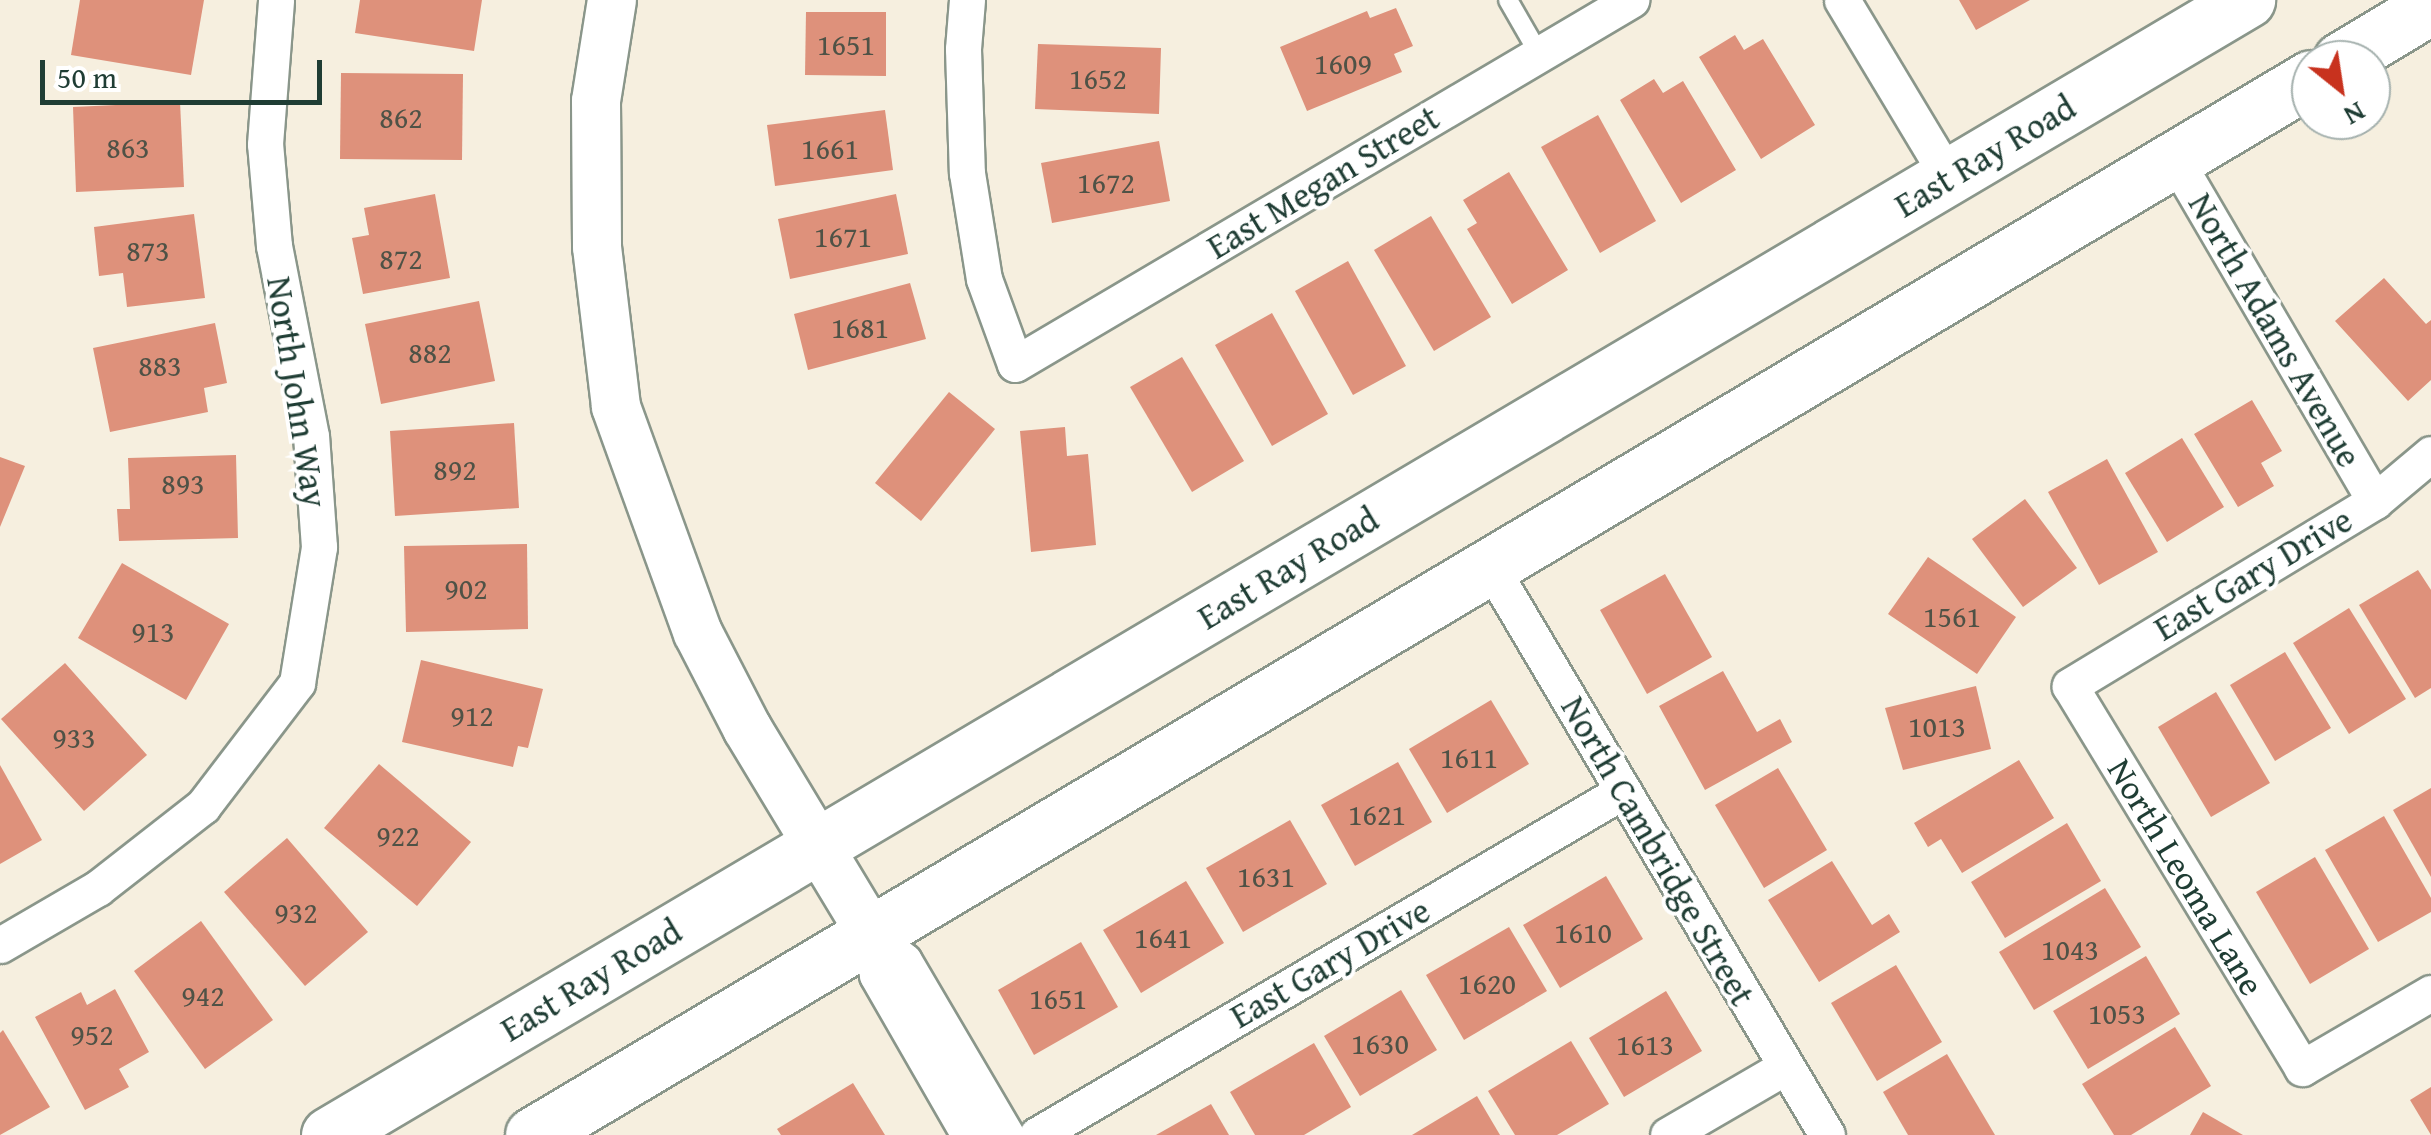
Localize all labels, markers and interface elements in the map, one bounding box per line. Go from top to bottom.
house number: 1651 [817,26,875,62]
scale bar [45,40,328,102]
north arrow [2291,40,2391,140]
house number: 1609 [1314,45,1372,81]
text: 50 m [57,55,117,99]
house number: 1652 [1069,60,1127,96]
street label: East Ray Road [1887,86,2083,226]
text: N [2337,92,2374,137]
street label: East Megan Street [1199,96,1447,268]
house number: 862 [379,99,423,135]
house number: 863 [106,129,150,165]
house number: 1661 [801,130,859,166]
house number: 1672 [1077,164,1135,200]
street label: North Adams Avenue [2180,186,2370,474]
house number: 1671 [814,218,872,254]
house number: 873 [126,232,170,268]
house number: 872 [379,240,423,276]
street label: North John Way [258,274,336,510]
house number: 1681 [831,309,889,345]
house number: 882 [408,334,452,370]
house number: 883 [138,347,182,383]
house number: 892 [433,451,477,487]
house number: 893 [161,465,205,501]
street label: East Ray Road [1190,498,1386,638]
street label: East Gary Drive [2146,498,2360,650]
house number: 902 [444,570,488,606]
house number: 1561 [1923,598,1981,634]
house number: 913 [131,613,175,649]
street label: North Cambridge Street [1552,689,1764,1013]
house number: 912 [450,697,494,733]
house number: 1013 [1908,708,1966,744]
house number: 933 [52,719,96,755]
house number: 1611 [1440,739,1498,775]
street label: North Leoma Lane [2099,751,2273,1003]
house number: 1621 [1348,796,1406,832]
house number: 922 [376,817,420,853]
house number: 1631 [1237,858,1295,894]
street label: East Gary Drive [1223,889,1437,1037]
house number: 932 [274,894,318,930]
street label: East Ray Road [493,910,689,1050]
house number: 1610 [1554,914,1612,950]
house number: 1641 [1134,919,1192,955]
house number: 1043 [2041,931,2099,967]
house number: 1620 [1458,965,1516,1001]
house number: 942 [181,977,225,1013]
house number: 1651 [1029,980,1087,1016]
house number: 1053 [2088,995,2146,1031]
house number: 952 [70,1016,114,1052]
house number: 1630 [1351,1025,1409,1061]
house number: 1613 [1616,1026,1674,1062]

